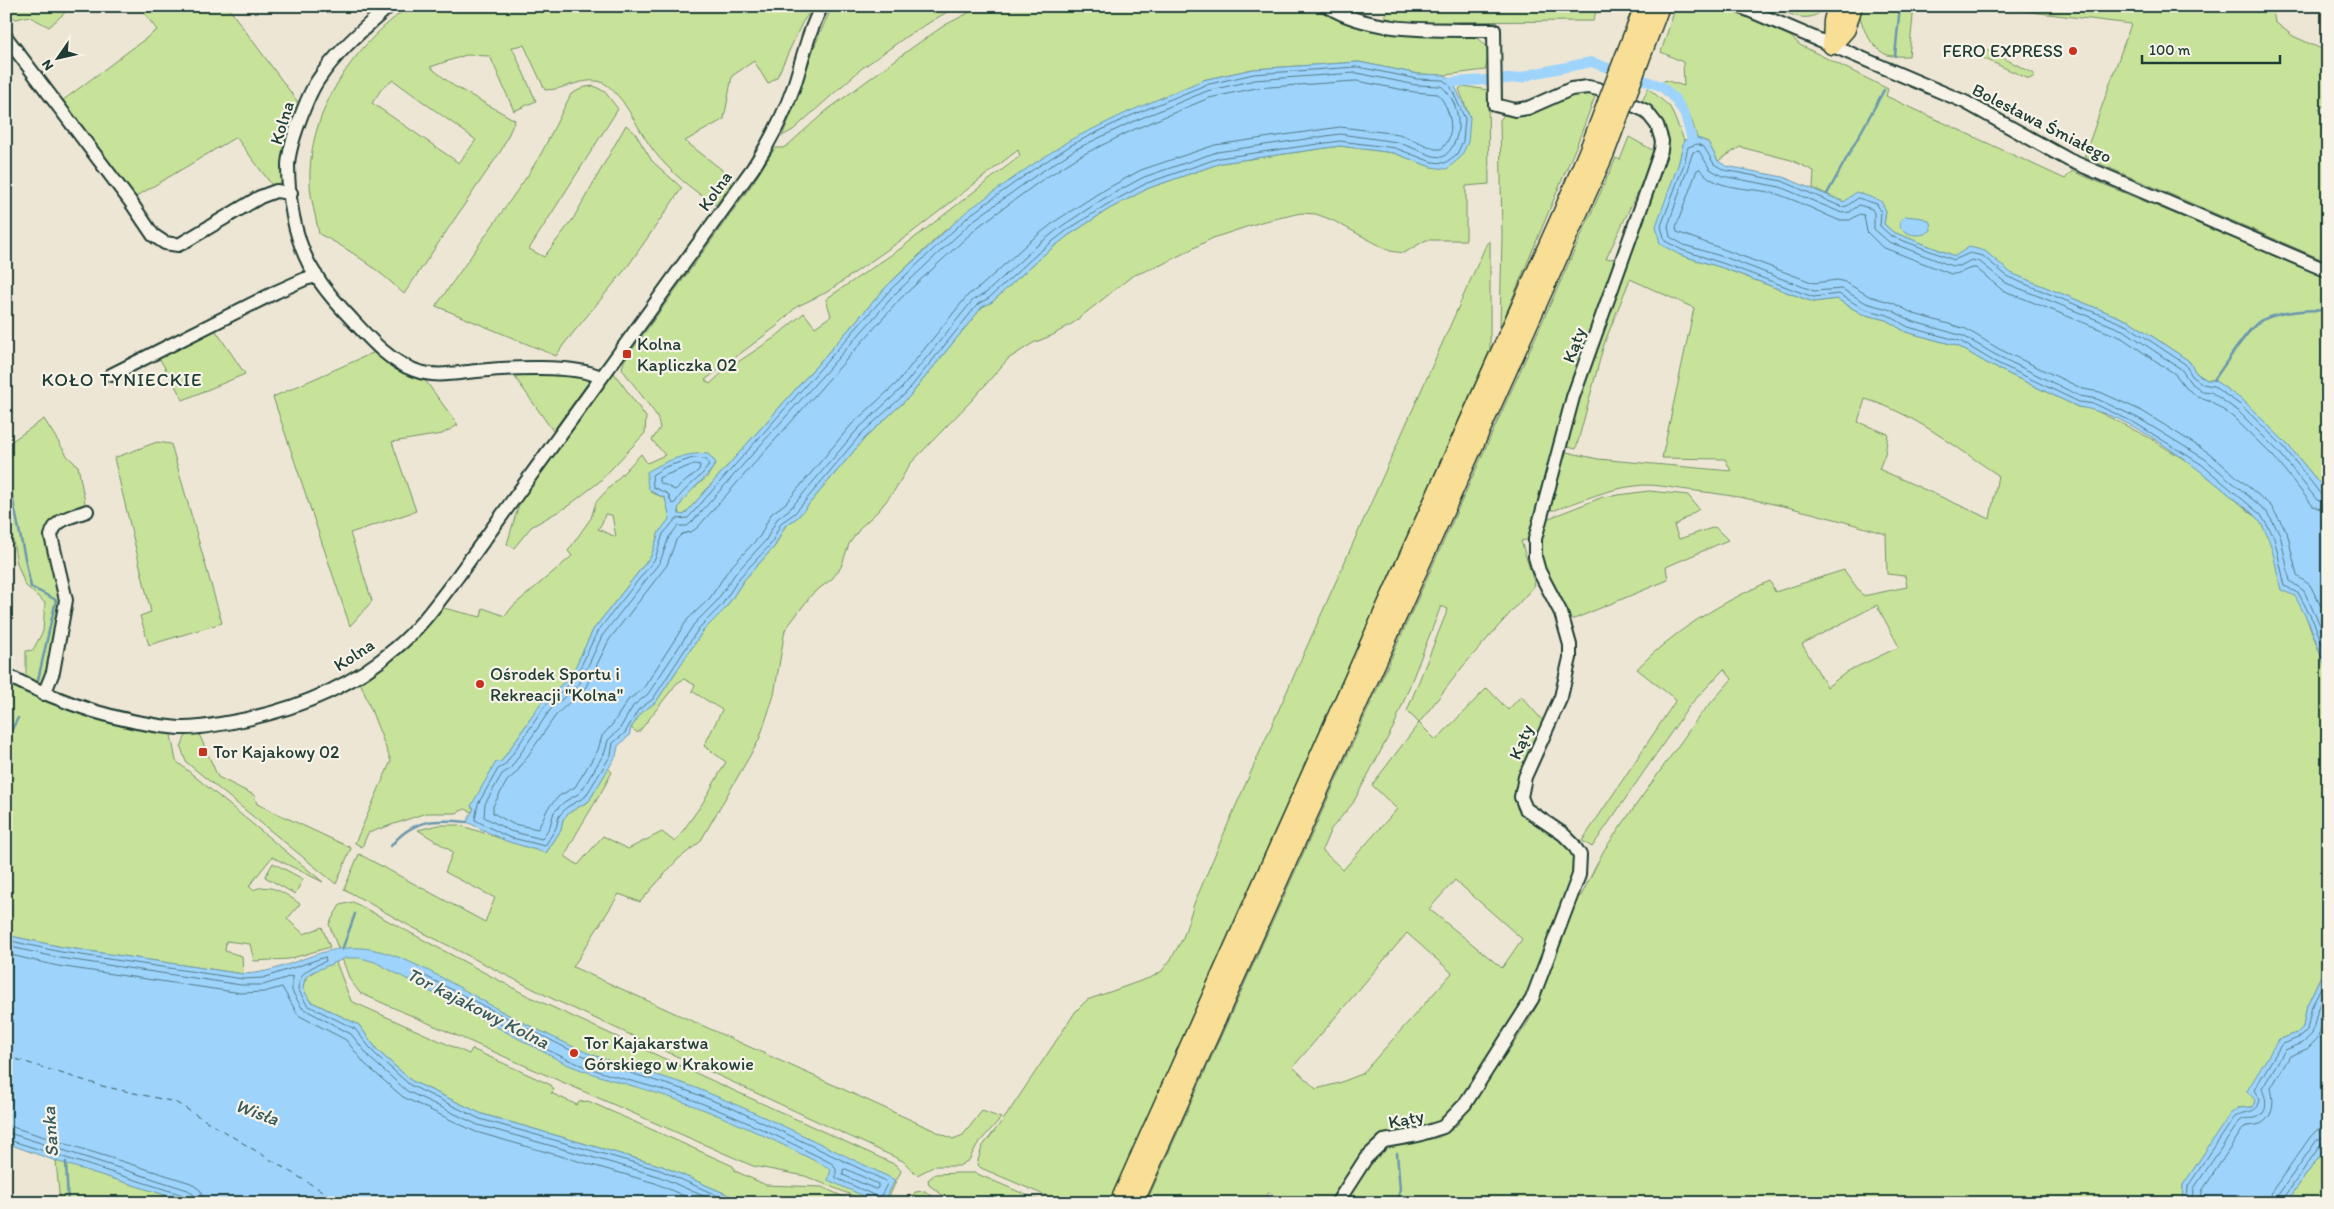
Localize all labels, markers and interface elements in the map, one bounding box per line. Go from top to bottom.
north arrow [32,32,82,82]
scale bar [2142,32,2279,64]
place label: FERO EXPRESS [1943,40,2063,62]
text: 100 m [2149,41,2191,59]
marker: FERO EXPRESS [2067,45,2079,57]
text: N [38,56,57,74]
street label: Bolesława Śmiałego [1968,78,2116,168]
street label: Kolna [265,99,299,147]
street label: Kolna [693,167,737,215]
street label: Kąty [1558,324,1591,366]
place label: Kolna Kapliczka 02 [637,333,738,376]
marker: Kolna Kapliczka 02 [621,348,633,360]
district label: KOŁO TYNIECKIE [41,368,203,391]
street label: Kolna [329,634,379,676]
place label: Ośrodek Sportu i Rekreacji "Kolna" [490,663,623,706]
marker: Ośrodek Sportu i Rekreacji "Kolna" [474,678,486,690]
street label: Kąty [1504,721,1538,763]
place label: Tor Kajakowy 02 [213,741,340,763]
marker: Tor Kajakowy 02 [197,746,209,758]
water label: Tor kajakowy Kolna [403,962,553,1054]
place label: Tor Kajakarstwa Górskiego w Krakowie [584,1032,754,1075]
marker: Tor Kajakarstwa Górskiego w Krakowie [568,1047,580,1059]
water label: Wisła [232,1094,282,1131]
street label: Kąty [1386,1104,1426,1134]
water label: Sanka [37,1105,63,1158]

